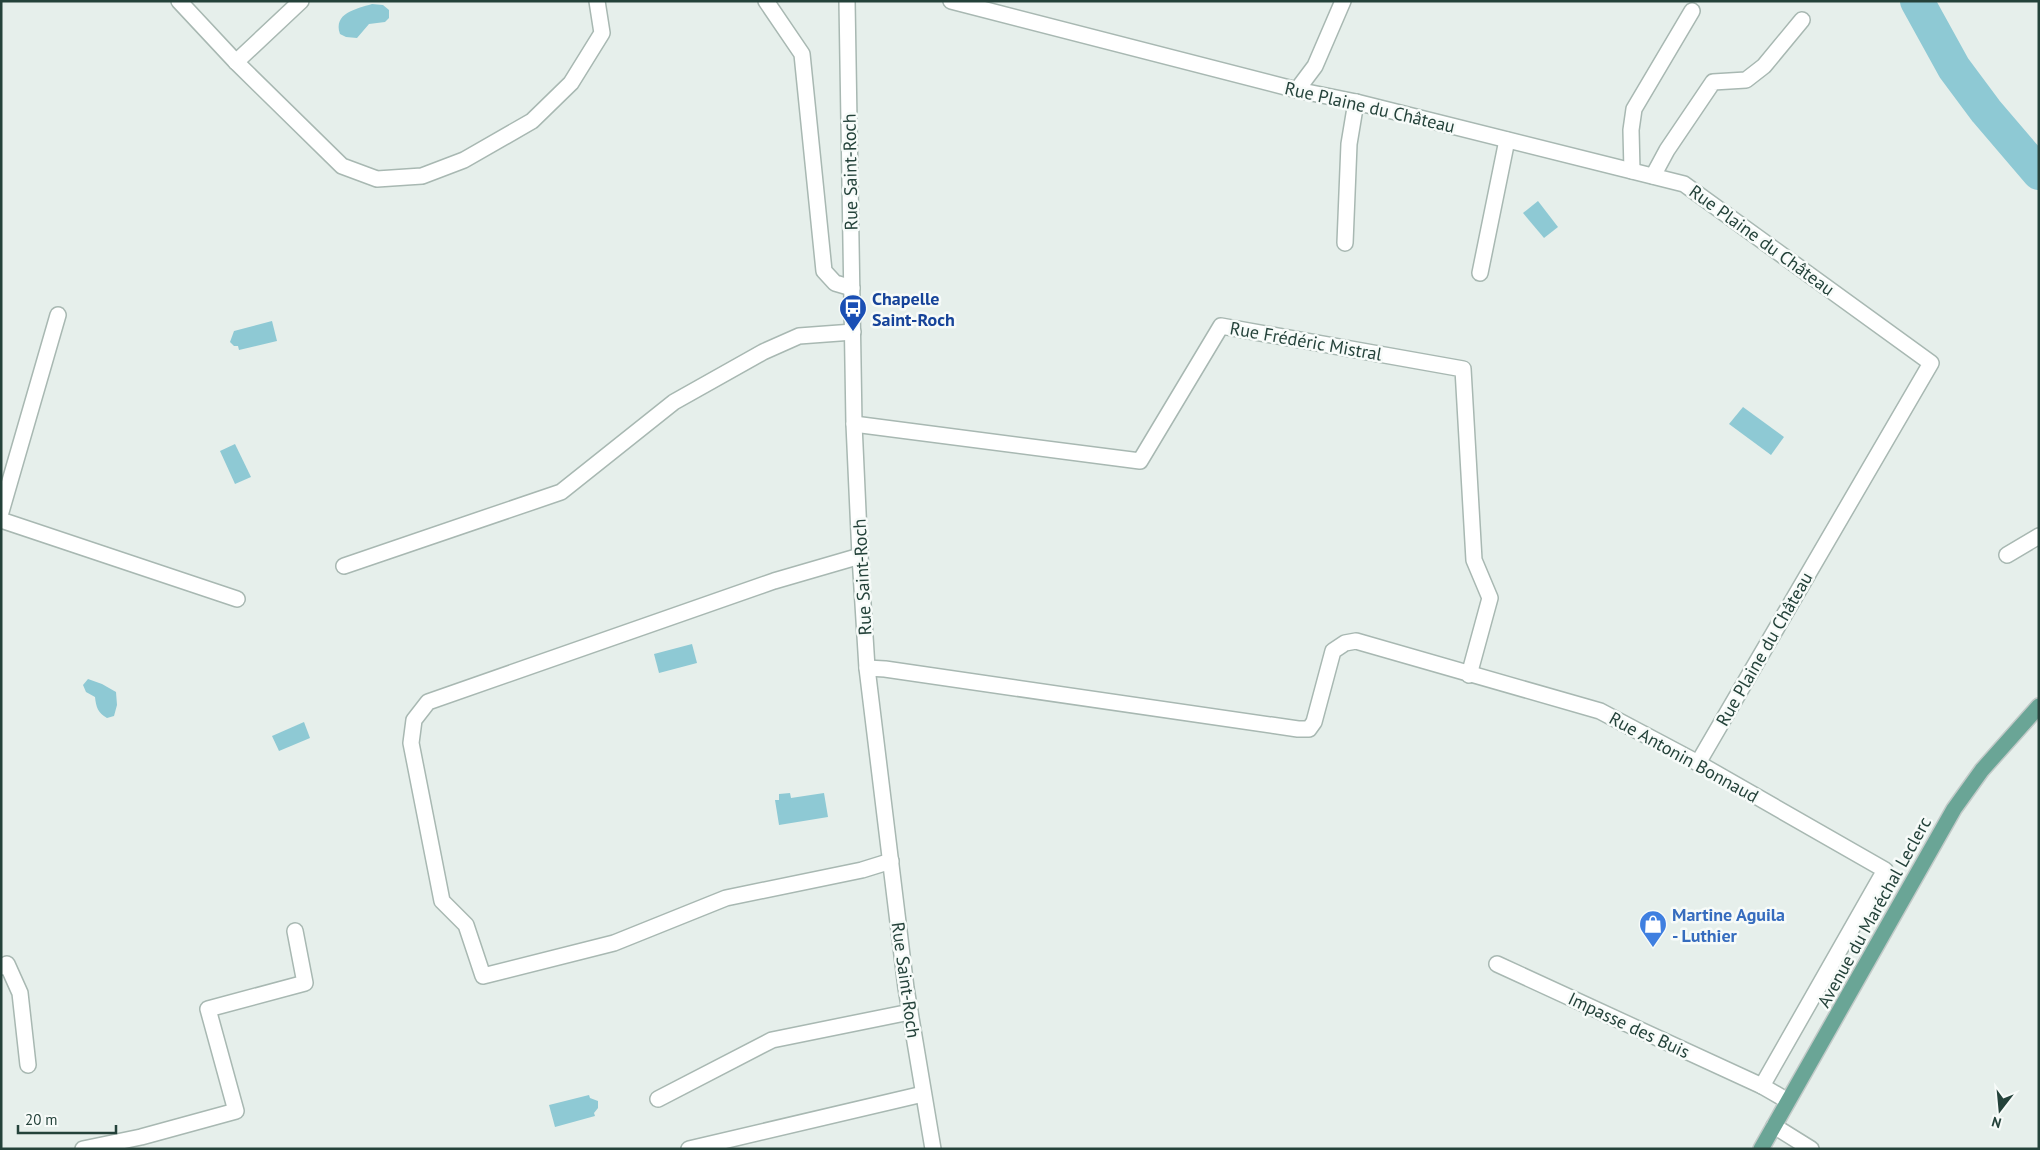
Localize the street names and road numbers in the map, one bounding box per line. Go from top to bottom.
street label: Rue Plaine du Château [1283,76,1457,138]
street label: Rue Saint-Roch [837,113,863,231]
street label: Rue Plaine du Château [1685,180,1839,300]
street label: Rue Frédéric Mistral [1228,316,1385,366]
street label: Rue Saint-Roch [847,518,877,636]
street label: Rue Plaine du Château [1711,568,1817,730]
street label: Rue Antonin Bonnaud [1605,706,1763,808]
street label: Avenue du Maréchal Leclerc [1812,813,1936,1011]
street label: Rue Saint-Roch [886,921,926,1039]
street label: Impasse des Buis [1565,987,1693,1063]

